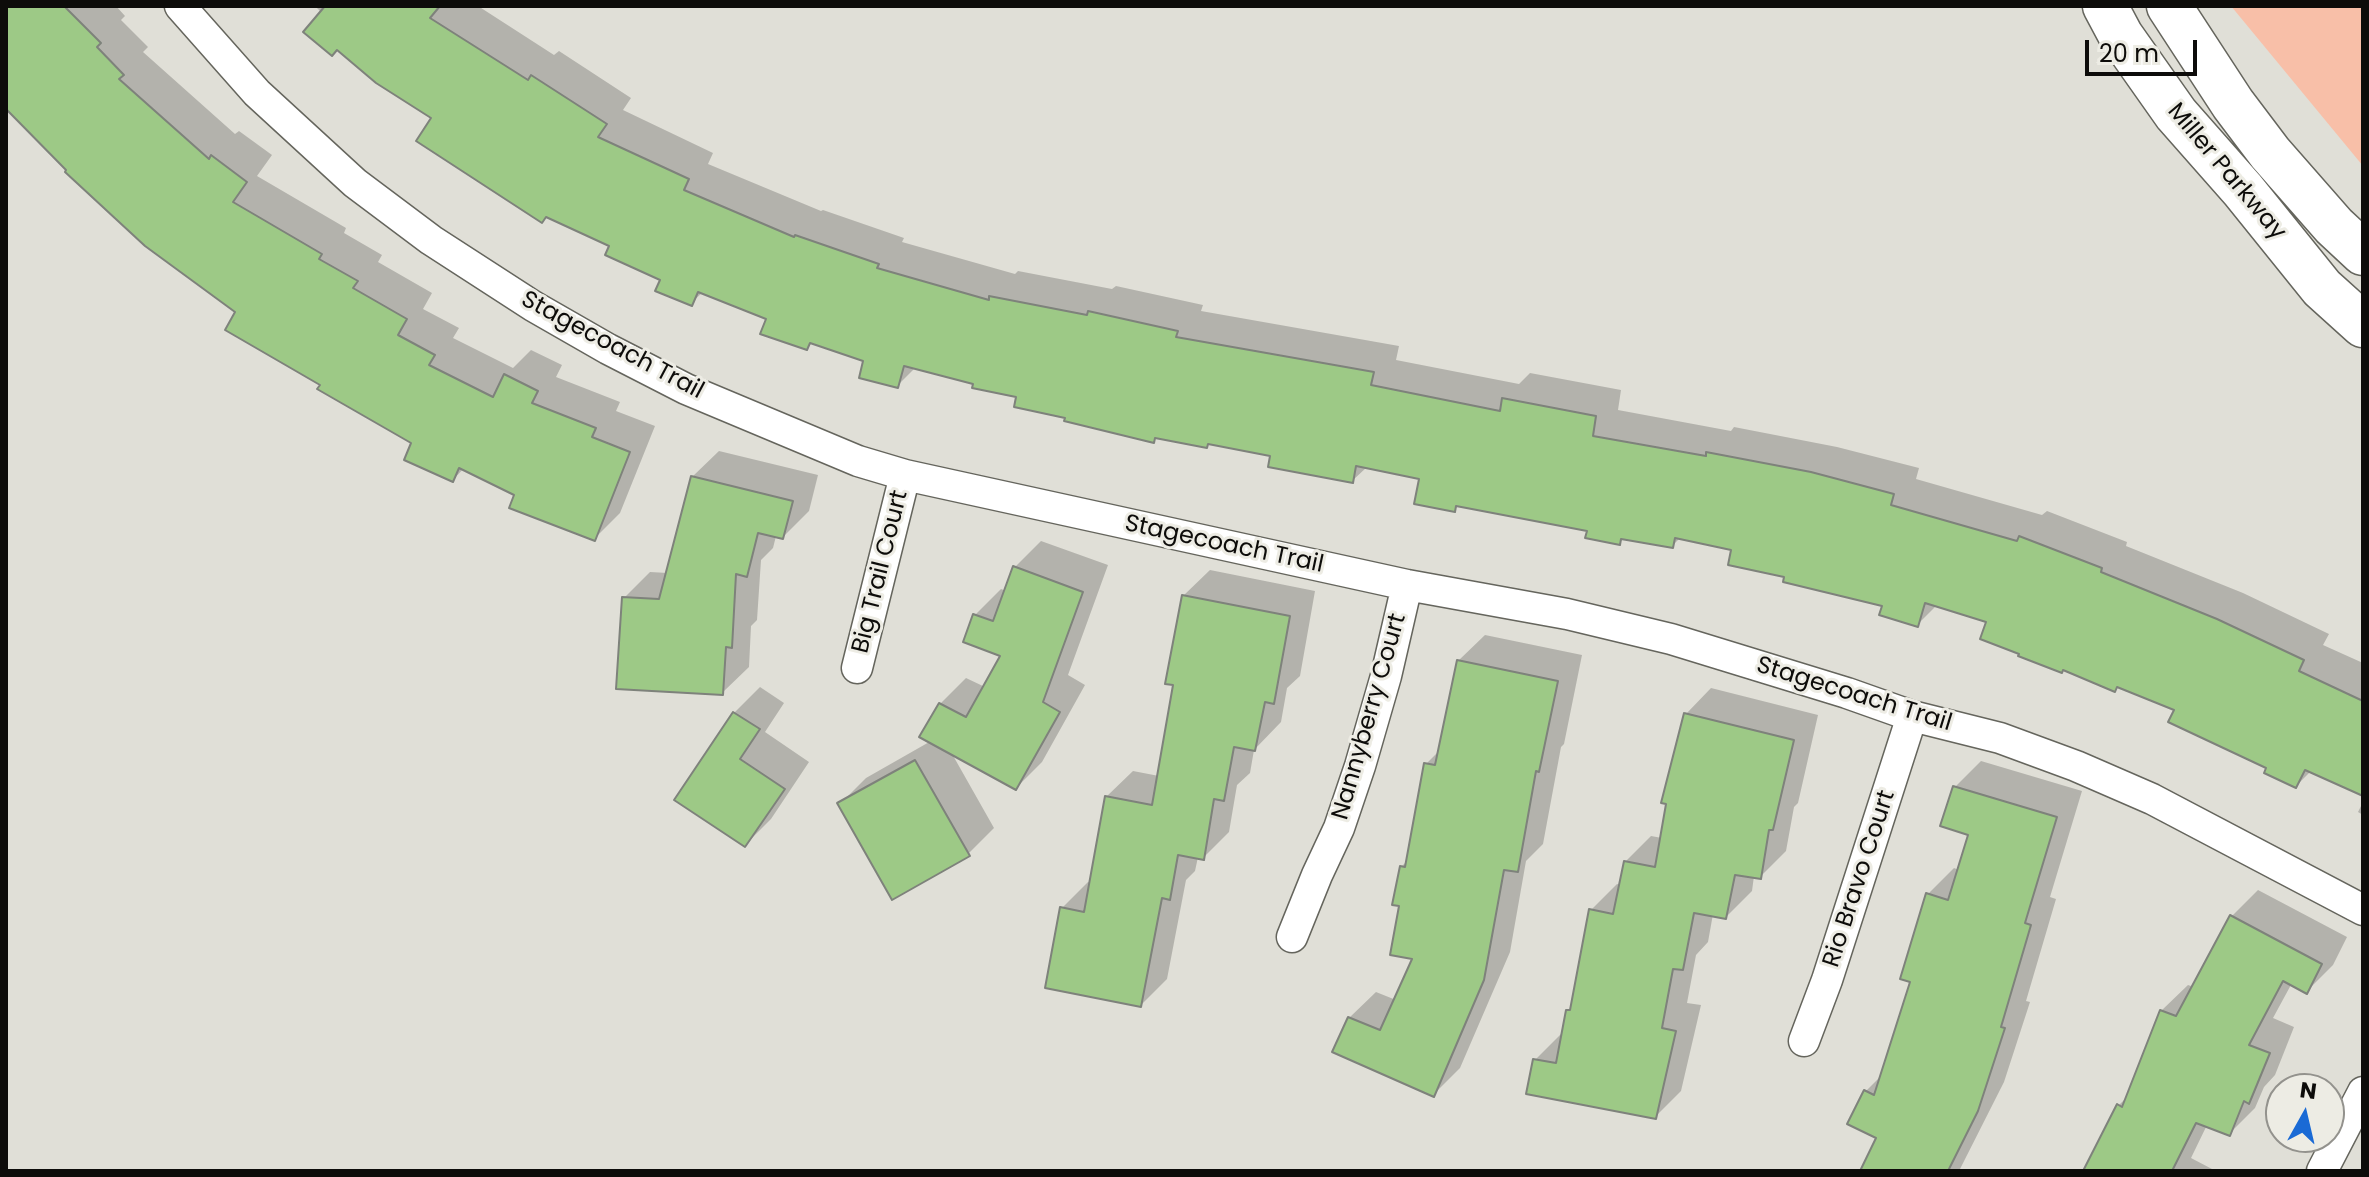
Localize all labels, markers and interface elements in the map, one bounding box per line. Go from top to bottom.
scale bar [2089,24,2201,74]
text: 20 m [2099,37,2159,70]
street label: Miller Parkway [2161,98,2291,246]
street label: Stagecoach Trail [516,286,708,406]
street label: Big Trail Court [847,488,915,656]
street label: Stagecoach Trail [1122,510,1326,580]
street label: Nannyberry Court [1327,611,1413,823]
street label: Stagecoach Trail [1753,652,1955,738]
street label: Rio Bravo Court [1818,787,1902,971]
north arrow [2265,1073,2345,1153]
text: N [2298,1074,2318,1107]

